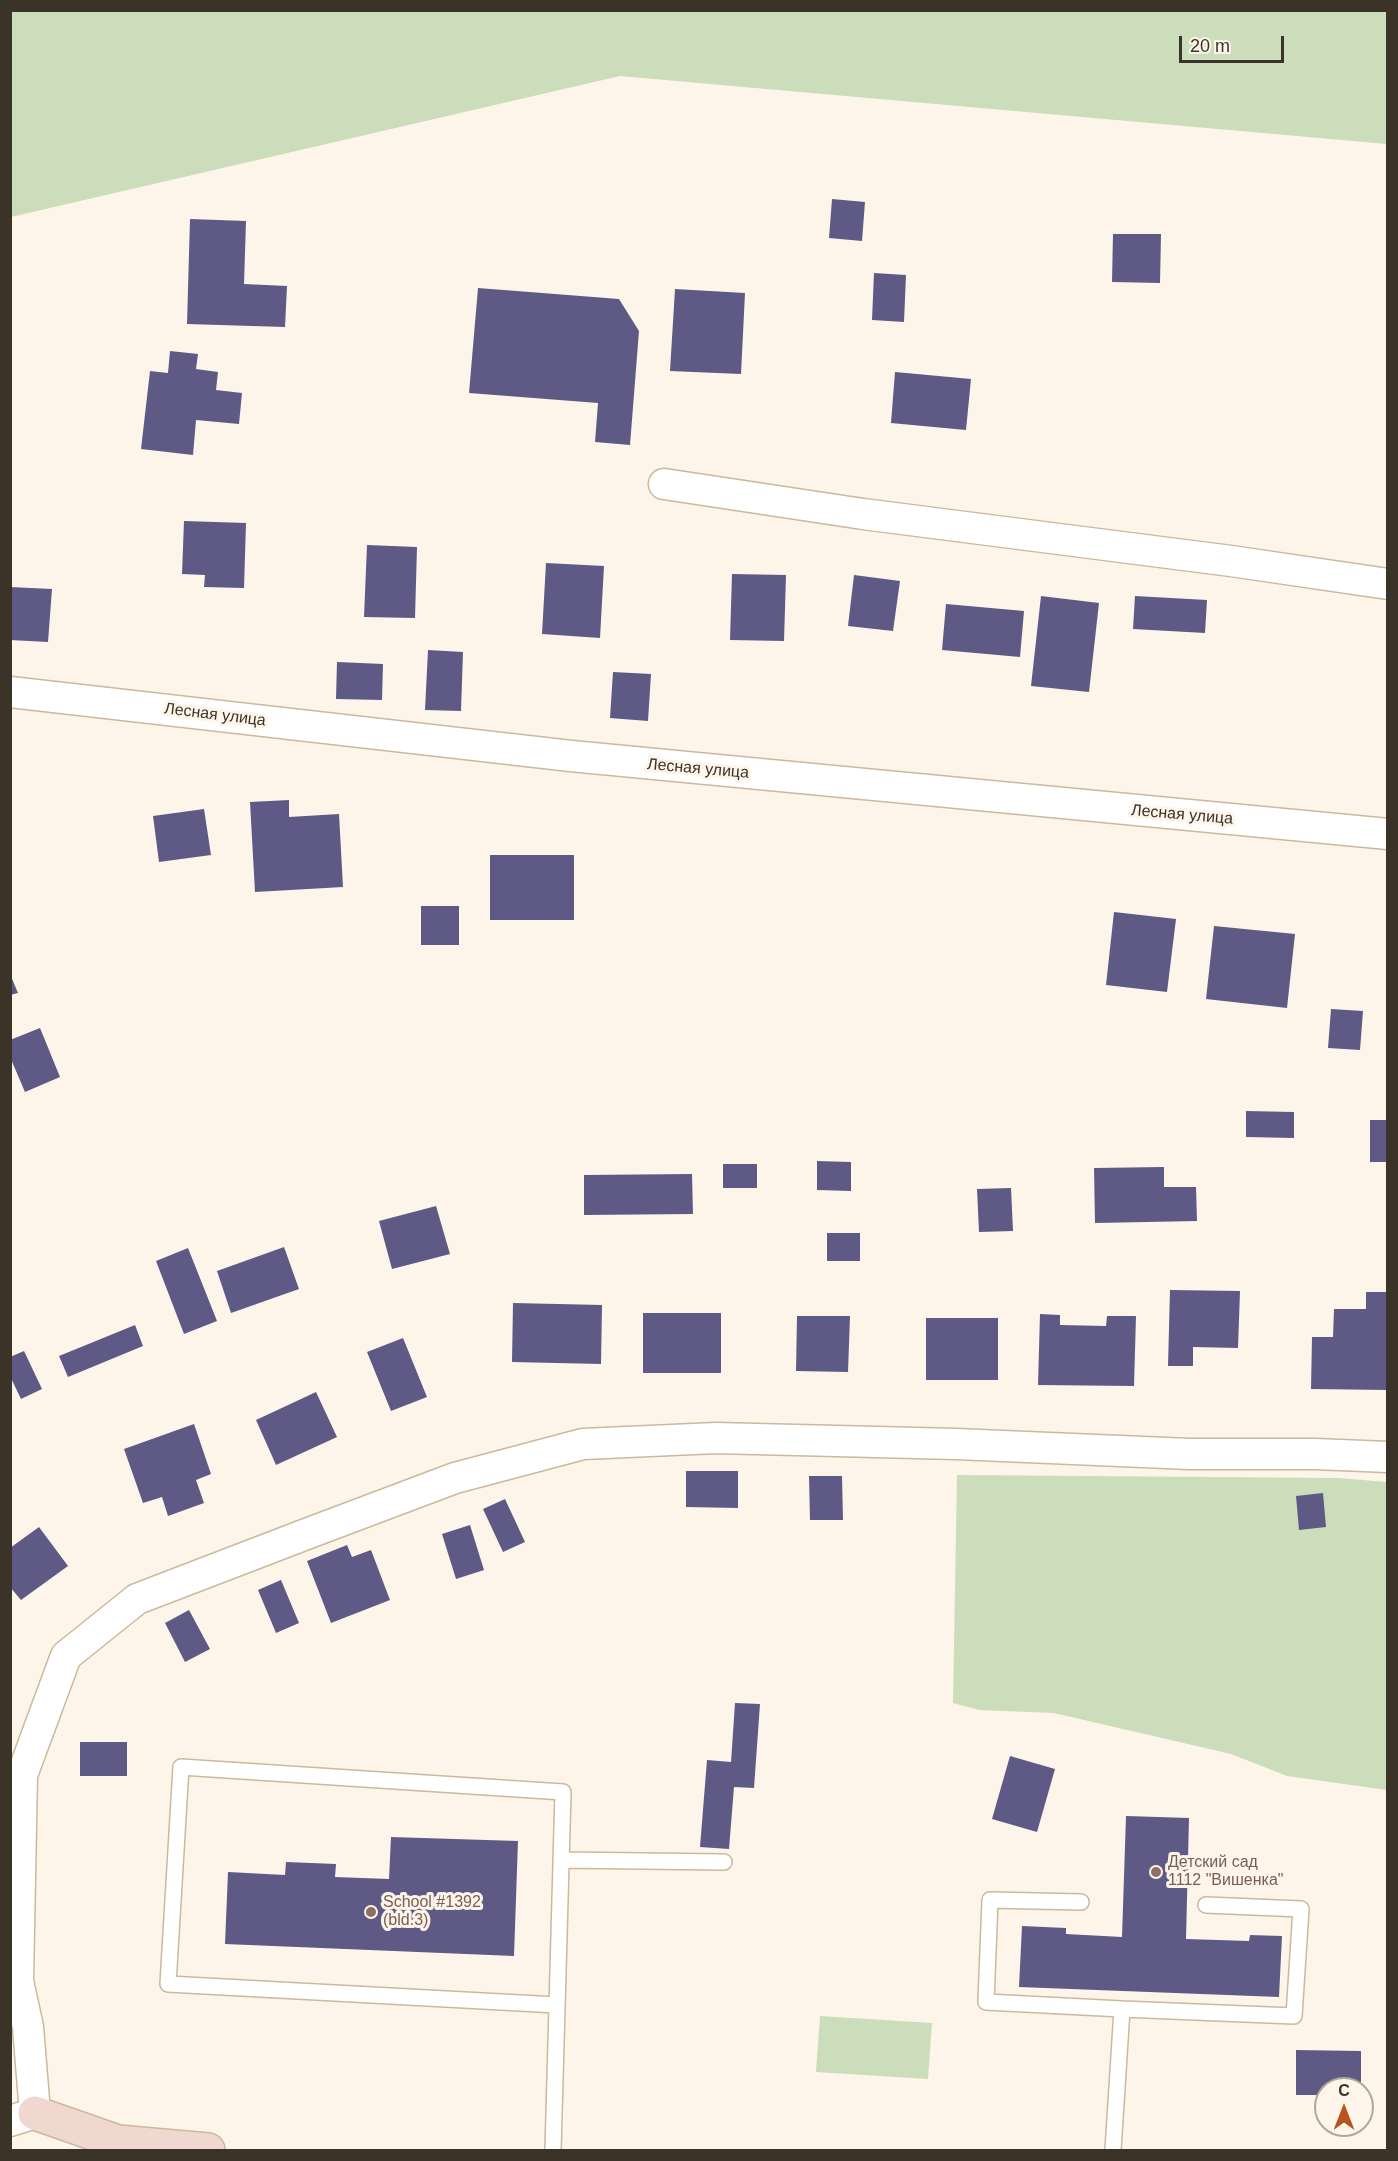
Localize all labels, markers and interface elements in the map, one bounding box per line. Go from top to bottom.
scale bar [1182,24,1287,62]
text: 20 m [1190,36,1230,56]
street label: Лесная улица [163,699,267,731]
street label: Лесная улица [646,755,750,783]
street label: Лесная улица [1130,801,1234,829]
place label: Детский сад 1112 "Вишенка" [1168,1853,1283,1891]
marker: Детский сад 1112 "Вишенка" [1149,1865,1163,1879]
place label: School #1392 (bld.3) [383,1893,481,1931]
marker: School #1392 (bld.3) [364,1905,378,1919]
north arrow [1314,2077,1374,2137]
text: С [1338,2082,1350,2099]

